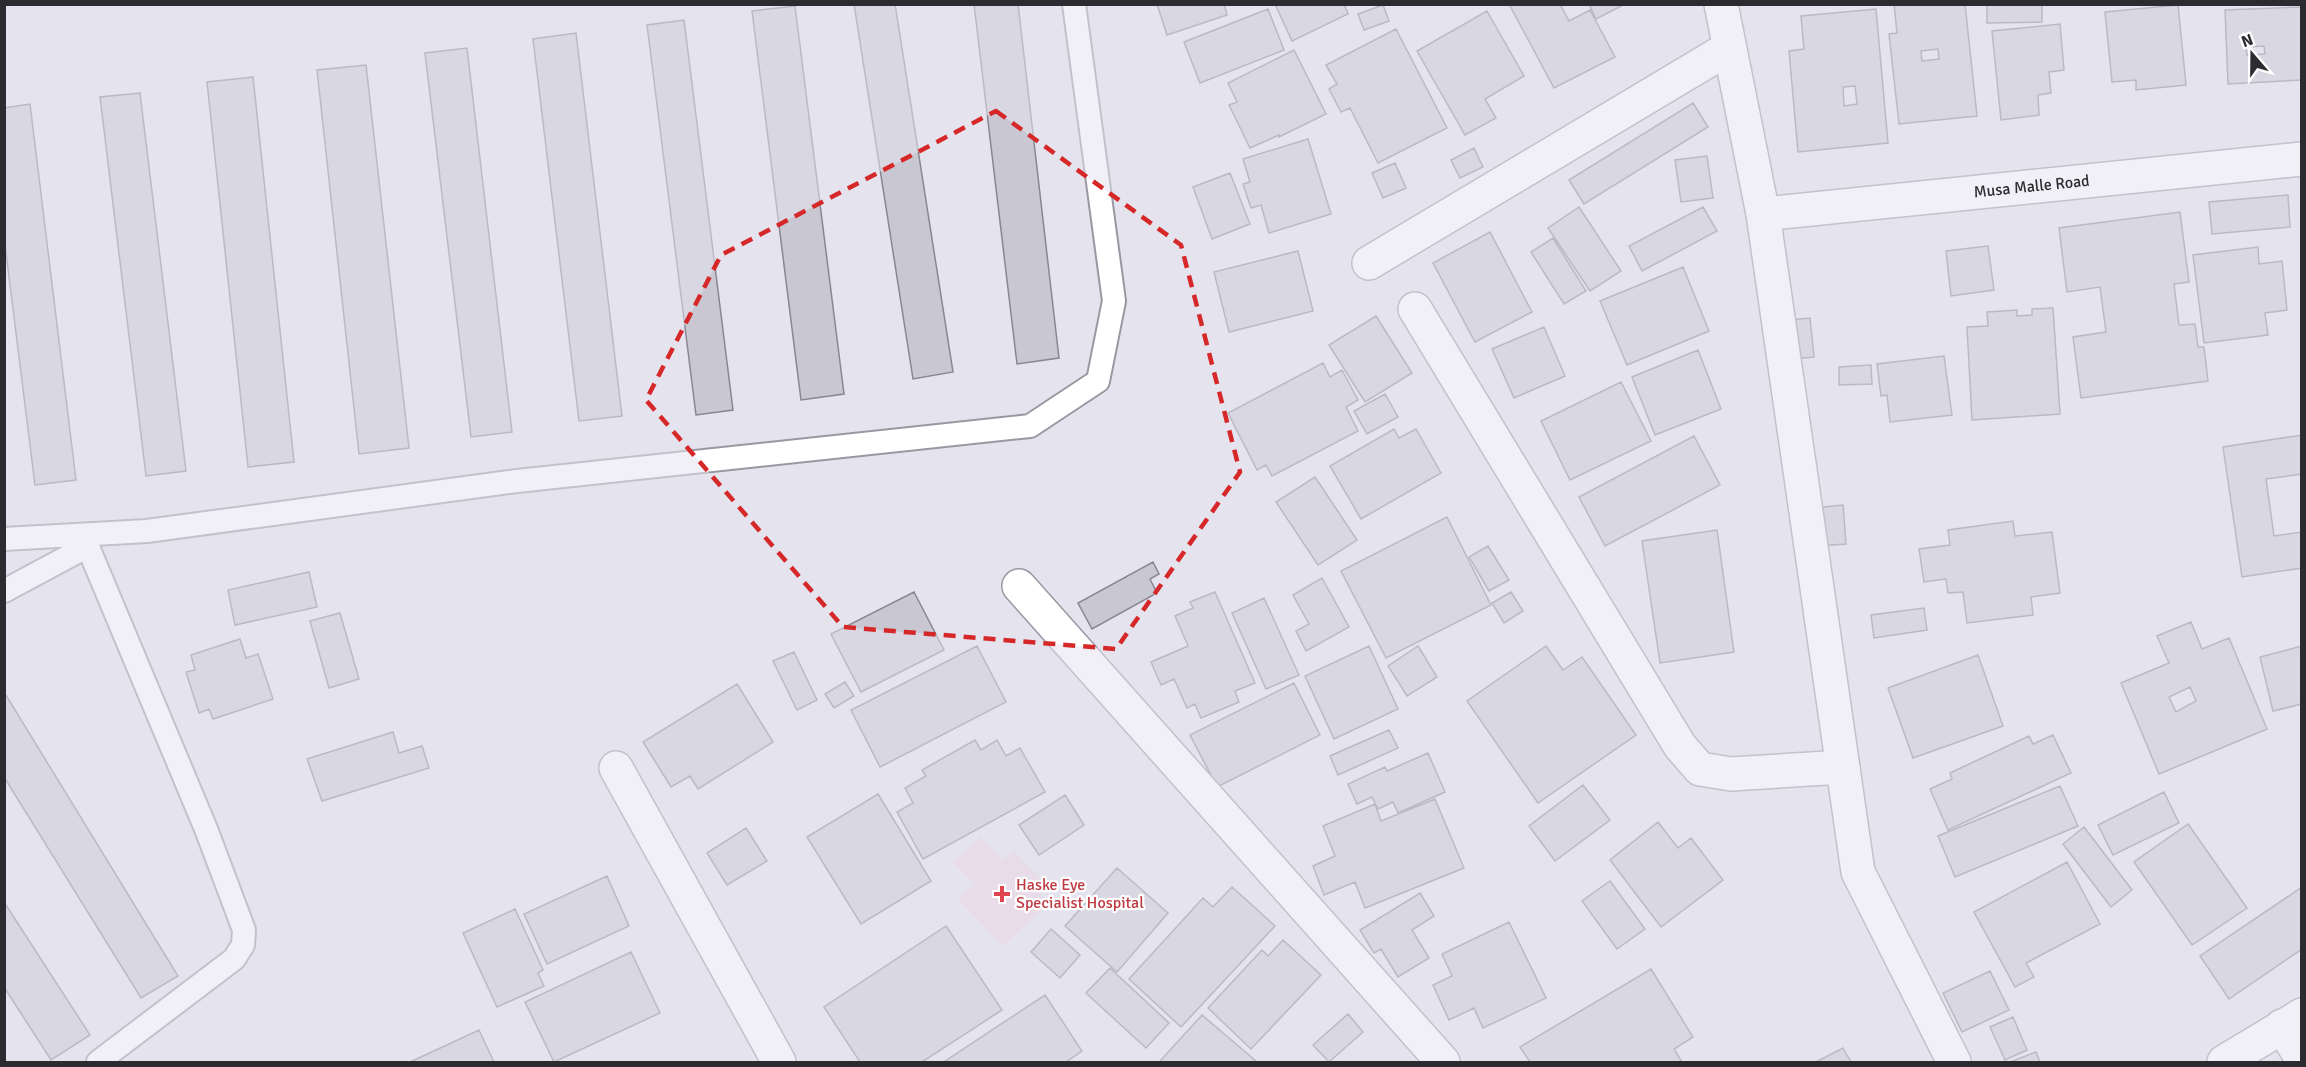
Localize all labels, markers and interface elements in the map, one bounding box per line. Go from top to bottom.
north arrow [2222,24,2282,84]
text: N [2239,30,2256,52]
street label: Musa Malle Road [1973,171,2090,202]
place label: Haske Eye Specialist Hospital [1016,875,1144,913]
marker: Haske Eye Specialist Hospital [993,885,1011,903]

